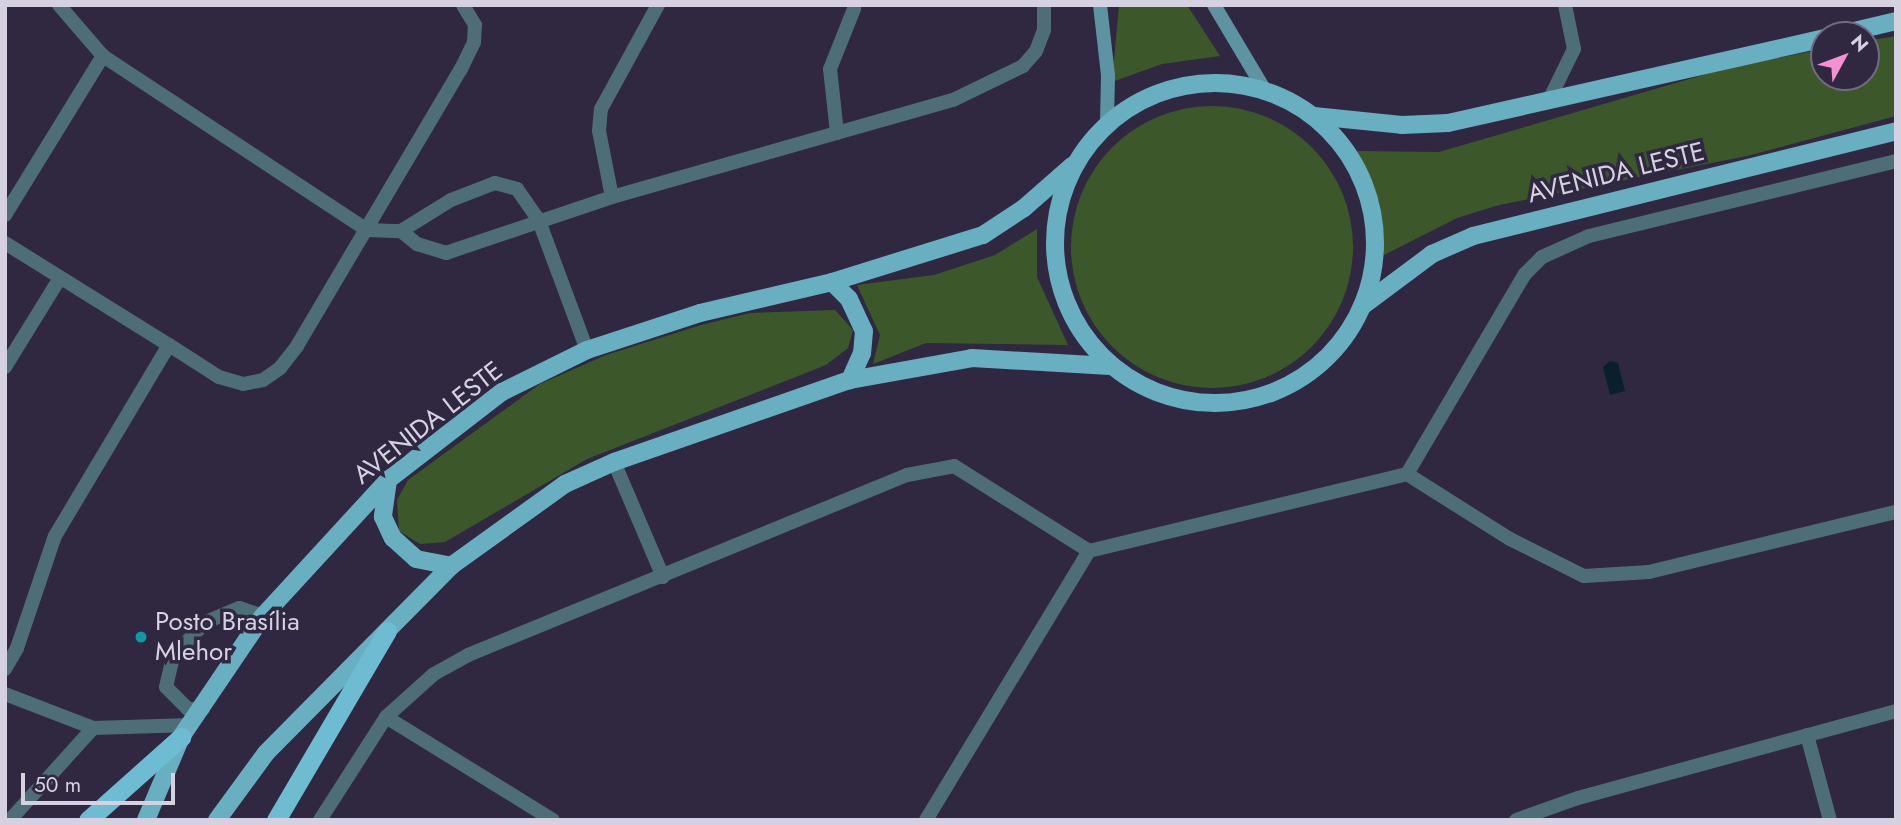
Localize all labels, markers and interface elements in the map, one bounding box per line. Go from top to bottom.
north arrow [1810,21,1880,91]
text: N [1845,29,1875,58]
street label: AVENIDA LESTE [1524,136,1708,210]
street label: AVENIDA LESTE [347,355,509,491]
place label: Posto Brasília Mlehor [155,606,300,668]
marker: Posto Brasília Mlehor [133,629,149,645]
scale bar [24,758,178,802]
text: 50 m [34,770,81,800]

